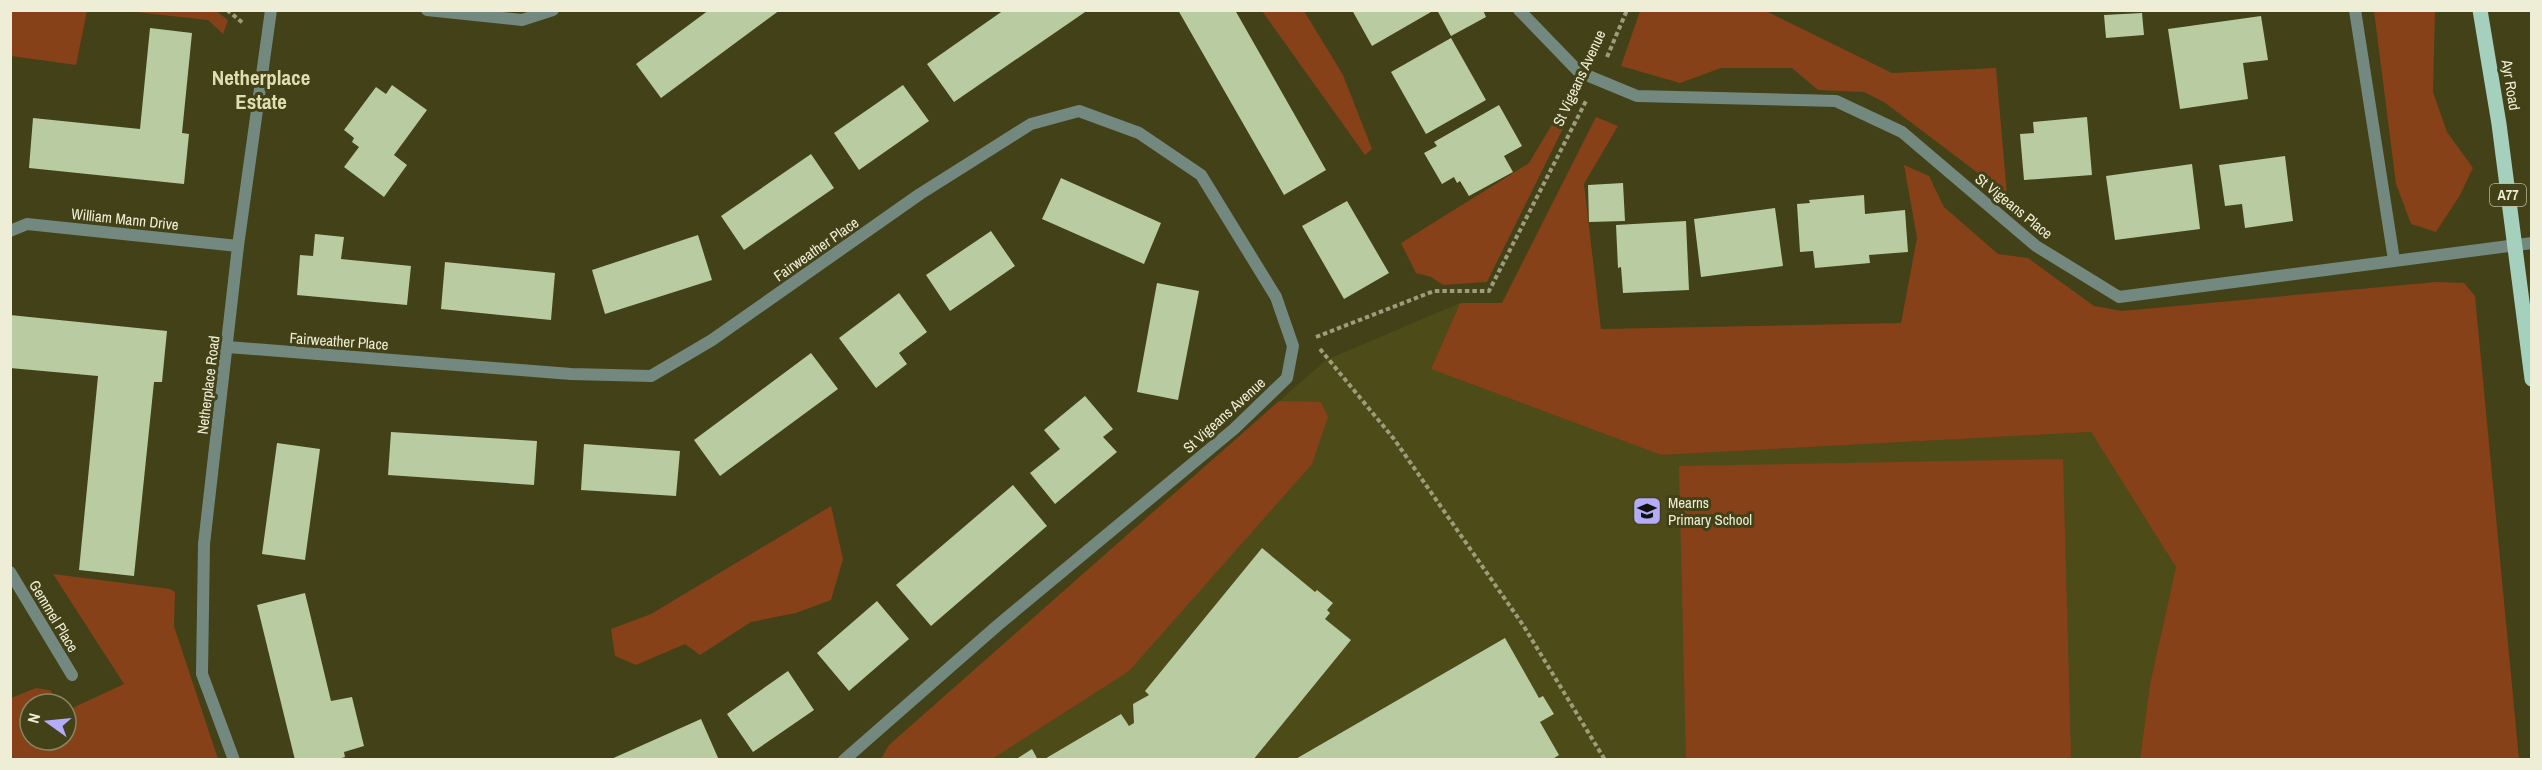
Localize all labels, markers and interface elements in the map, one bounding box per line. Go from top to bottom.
street label: St Vigeans Avenue [1547,26,1611,130]
street label: Ayr Road [2496,57,2525,112]
district label: Netherplace Estate [212,63,310,116]
street label: St Vigeans Place [1971,168,2057,244]
road number: A77 [2490,184,2526,206]
street label: William Mann Drive [70,203,180,235]
street label: Fairweather Place [769,212,863,286]
street label: Fairweather Place [289,327,389,355]
street label: Netherplace Road [192,335,224,435]
street label: St Vigeans Avenue [1178,372,1270,458]
place label: Mearns Primary School [1668,492,1752,530]
school or university icon: Mearns Primary School [1631,495,1663,527]
street label: Gemmel Place [24,576,84,656]
north arrow [18,692,78,752]
text: N [22,711,45,726]

